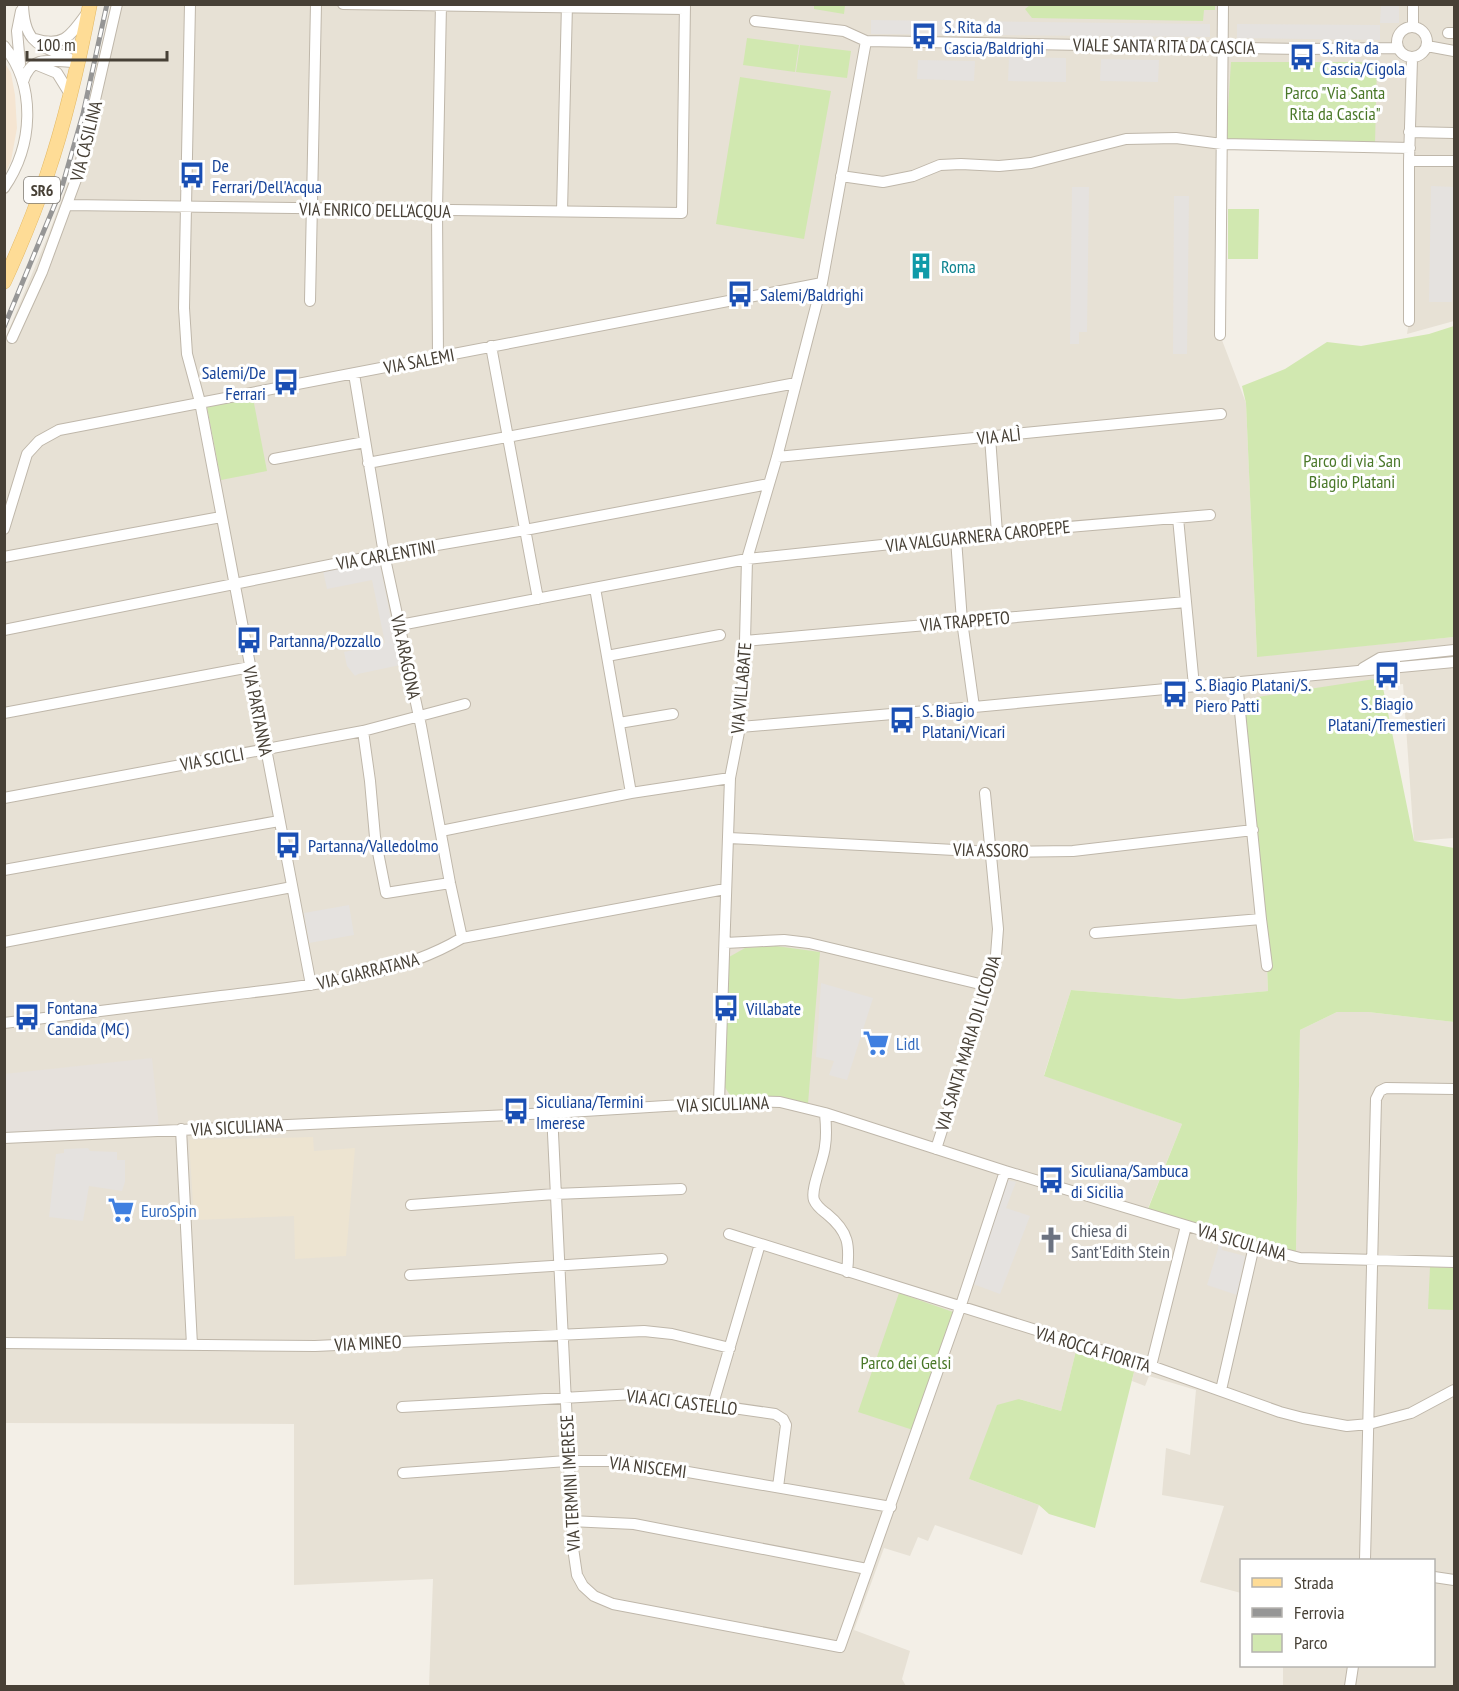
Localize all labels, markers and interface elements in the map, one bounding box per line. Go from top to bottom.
place label: S. Rita da Cascia/Baldrighi [944,15,1044,59]
bus stop icon: S. Rita da Cascia/Baldrighi [909,21,939,51]
scale bar [27,24,166,62]
text: 100 m [36,33,76,56]
street label: VIALE SANTA RITA DA CASCIA [1072,33,1256,59]
place label: S. Rita da Cascia/Cigola [1322,36,1405,80]
bus stop icon: S. Rita da Cascia/Cigola [1287,42,1317,72]
park label: Parco "Via Santa Rita da Cascia" [1285,81,1385,125]
street label: VIA CASILINA [65,98,107,185]
place label: De Ferrari/Dell'Acqua [212,154,322,198]
bus stop icon: De Ferrari/Dell'Acqua [177,160,207,190]
road number: SR6 [24,177,60,203]
street label: VIA ENRICO DELL'ACQUA [298,197,451,223]
building icon: Roma [906,251,936,281]
place label: Roma [941,255,976,278]
bus stop icon: Salemi/Baldrighi [725,279,755,309]
place label: Salemi/Baldrighi [760,283,864,306]
street label: VIA SALEMI [381,343,456,379]
place label: Salemi/De Ferrari [202,361,266,405]
bus stop icon: Salemi/De Ferrari [271,367,301,397]
street label: VIA ALÌ [975,422,1022,450]
park label: Parco di via San Biagio Platani [1303,449,1401,493]
street label: VIA VALGUARNERA CAROPEPE [884,515,1071,557]
street label: VIA CARLENTINI [334,535,437,575]
street label: VIA TRAPPETO [918,606,1011,636]
street label: VIA ARAGONA [386,612,426,702]
bus stop icon: Partanna/Pozzallo [234,625,264,655]
place label: Partanna/Pozzallo [269,629,381,652]
street label: VIA VILLABATE [725,641,756,736]
bus stop icon: S. Biagio Platani/Tremestieri [1372,660,1402,690]
street label: VIA PARTANNA [238,663,278,758]
place label: S. Biagio Platani/S. Piero Patti [1195,673,1311,717]
bus stop icon: S. Biagio Platani/S. Piero Patti [1160,679,1190,709]
place label: S. Biagio Platani/Tremestieri [1328,692,1446,736]
place label: S. Biagio Platani/Vicari [922,699,1005,743]
bus stop icon: S. Biagio Platani/Vicari [887,705,917,735]
street label: VIA SCICLI [177,742,246,776]
bus stop icon: Partanna/Valledolmo [273,830,303,860]
place label: Partanna/Valledolmo [308,834,439,857]
street label: VIA ASSORO [952,838,1029,862]
street label: VIA GIARRATANA [314,947,422,995]
street label: VIA SANTA MARIA DI LICODIA [930,952,1006,1135]
bus stop icon: Villabate [711,993,741,1023]
place label: Fontana Candida (MC) [47,996,130,1040]
place label: Villabate [745,997,801,1020]
bus stop icon: Fontana Candida (MC) [12,1002,42,1032]
supermarket icon: Lidl [861,1028,891,1058]
place label: Lidl [896,1032,920,1055]
place label: Siculiana/Termini Imerese [536,1090,644,1134]
street label: VIA SICULIANA [676,1091,770,1117]
bus stop icon: Siculiana/Termini Imerese [501,1096,531,1126]
street label: VIA SICULIANA [189,1113,284,1141]
place label: Siculiana/Sambuca di Sicilia [1071,1159,1188,1203]
bus stop icon: Siculiana/Sambuca di Sicilia [1036,1165,1066,1195]
supermarket icon: EuroSpin [106,1195,136,1225]
place label: EuroSpin [141,1199,197,1222]
street label: VIA SICULIANA [1194,1218,1290,1266]
place label: Chiesa di Sant'Edith Stein [1071,1219,1170,1263]
church icon: Chiesa di Sant'Edith Stein [1036,1225,1066,1255]
street label: VIA ROCCA FIORITA [1032,1320,1154,1378]
street label: VIA MINEO [333,1330,402,1356]
park label: Parco dei Gelsi [861,1351,951,1374]
street label: VIA ACI CASTELLO [624,1384,739,1420]
street label: VIA TERMINI IMERESE [555,1414,585,1553]
street label: VIA NISCEMI [607,1451,688,1483]
legend [1240,1559,1435,1667]
text: Strada [1294,1571,1334,1594]
text: Ferrovia [1294,1601,1344,1624]
text: Parco [1294,1631,1328,1654]

